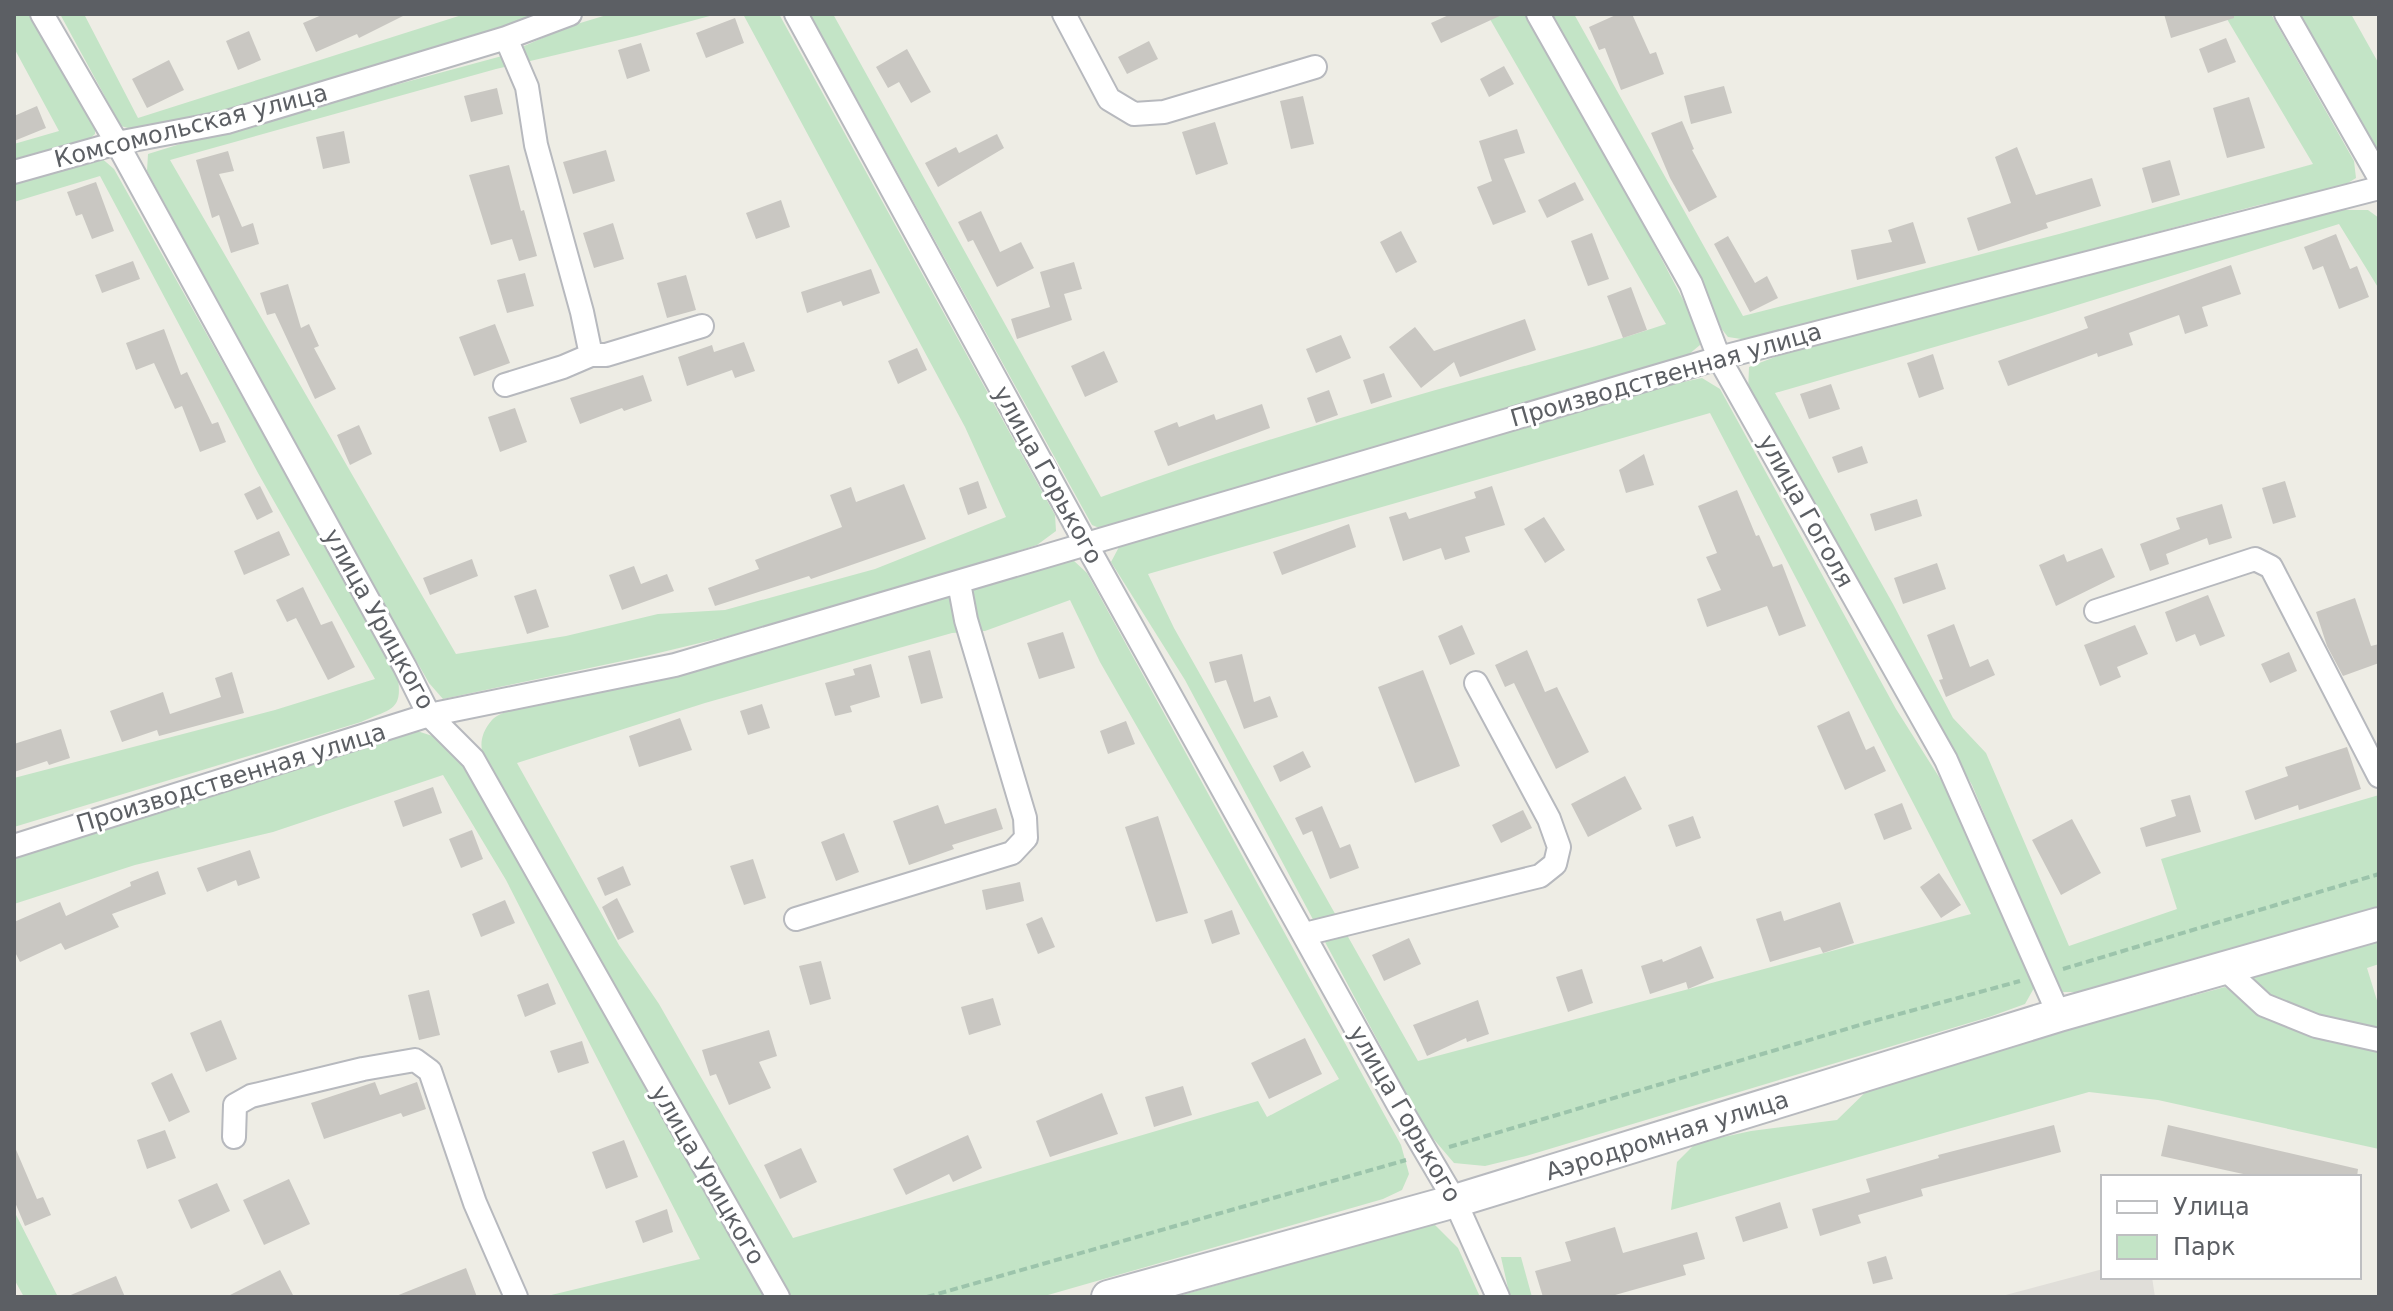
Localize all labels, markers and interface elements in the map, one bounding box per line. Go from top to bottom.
street label: Комсомольская улица [51,78,331,174]
street label: Производственная улица [1507,317,1825,433]
street label: улица Горького [988,381,1108,569]
street label: улица Гоголя [1752,430,1860,592]
street label: улица Урицкого [318,524,440,714]
street label: Производственная улица [73,718,389,838]
street label: улица Горького [1343,1021,1467,1207]
street label: улица Урицкого [645,1080,771,1270]
street label: Аэродромная улица [1542,1085,1792,1186]
legend [2101,1175,2361,1279]
text: Улица [2173,1193,2250,1221]
text: Парк [2173,1233,2235,1261]

